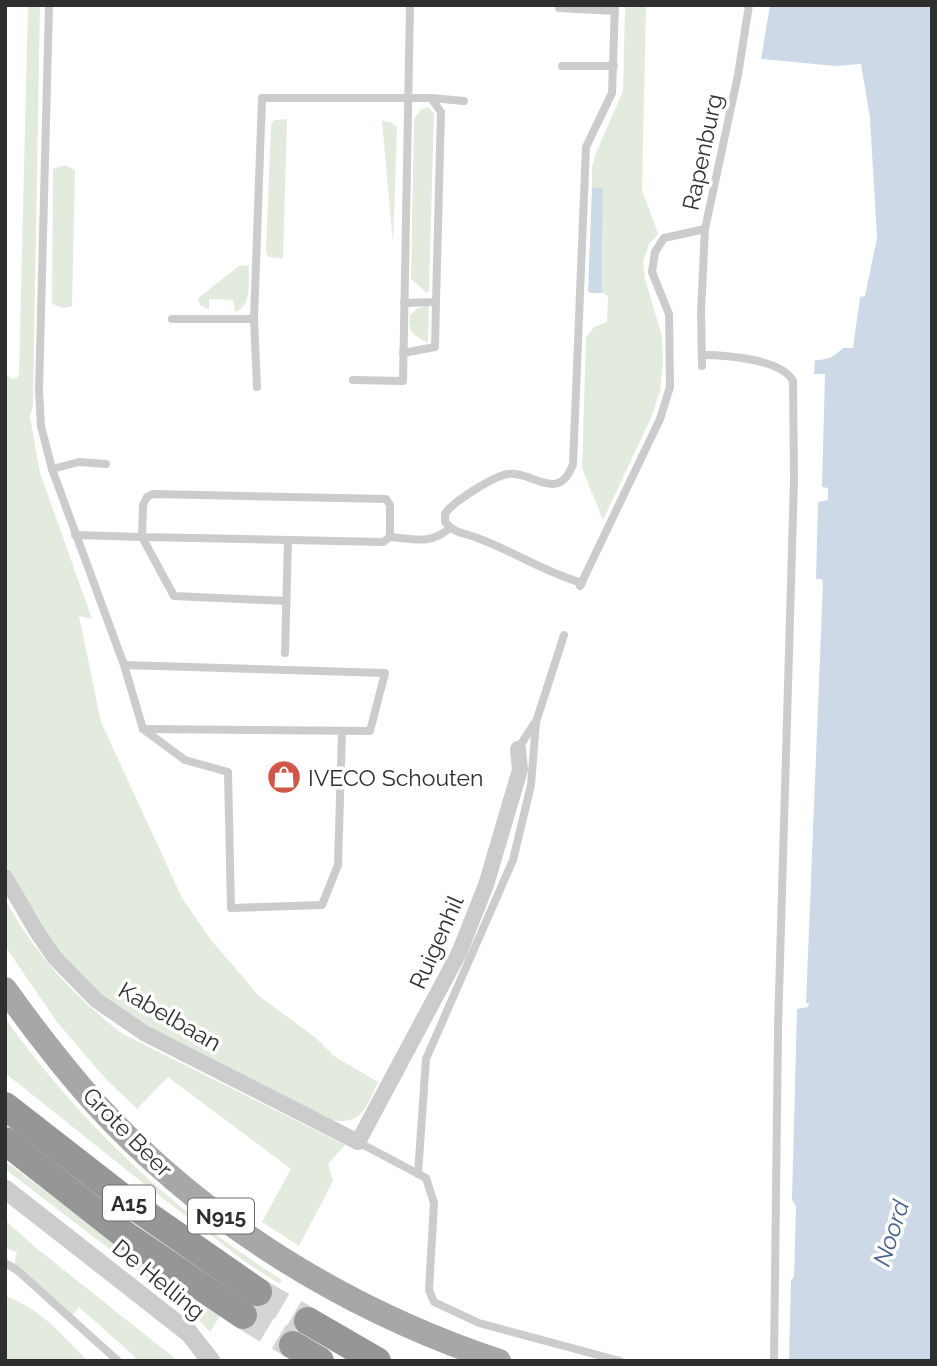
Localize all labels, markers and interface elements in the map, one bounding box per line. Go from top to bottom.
street label: Rapenburg [676,91,728,213]
shop icon: IVECO Schouten [265,758,303,796]
place label: IVECO Schouten [308,764,484,791]
street label: Ruigenhil [403,890,469,993]
street label: Kabelbaan [114,976,226,1056]
street label: Grote Beer [78,1082,178,1182]
road number: A15 [103,1186,155,1220]
water label: Noord [867,1196,915,1270]
road number: N915 [188,1198,254,1234]
street label: De Helling [107,1234,211,1324]

